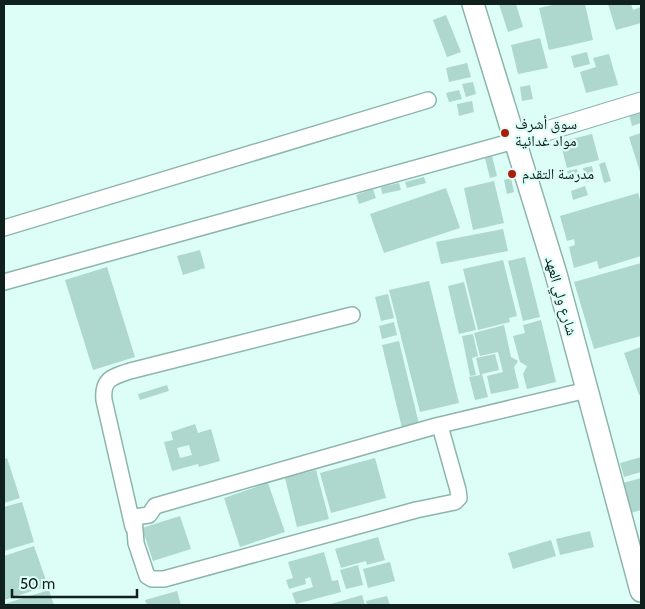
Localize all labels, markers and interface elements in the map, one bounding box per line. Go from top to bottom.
place label: سوق أشرف مواد غدائية [515,115,577,150]
marker: سوق أشرف مواد غدائية [499,127,511,139]
place label: مدرسة التقدم [522,165,594,184]
marker: مدرسة التقدم [506,168,518,180]
street label: شارع ولي العهد [538,254,581,339]
scale bar [12,566,138,598]
text: 50 m [20,575,55,593]

